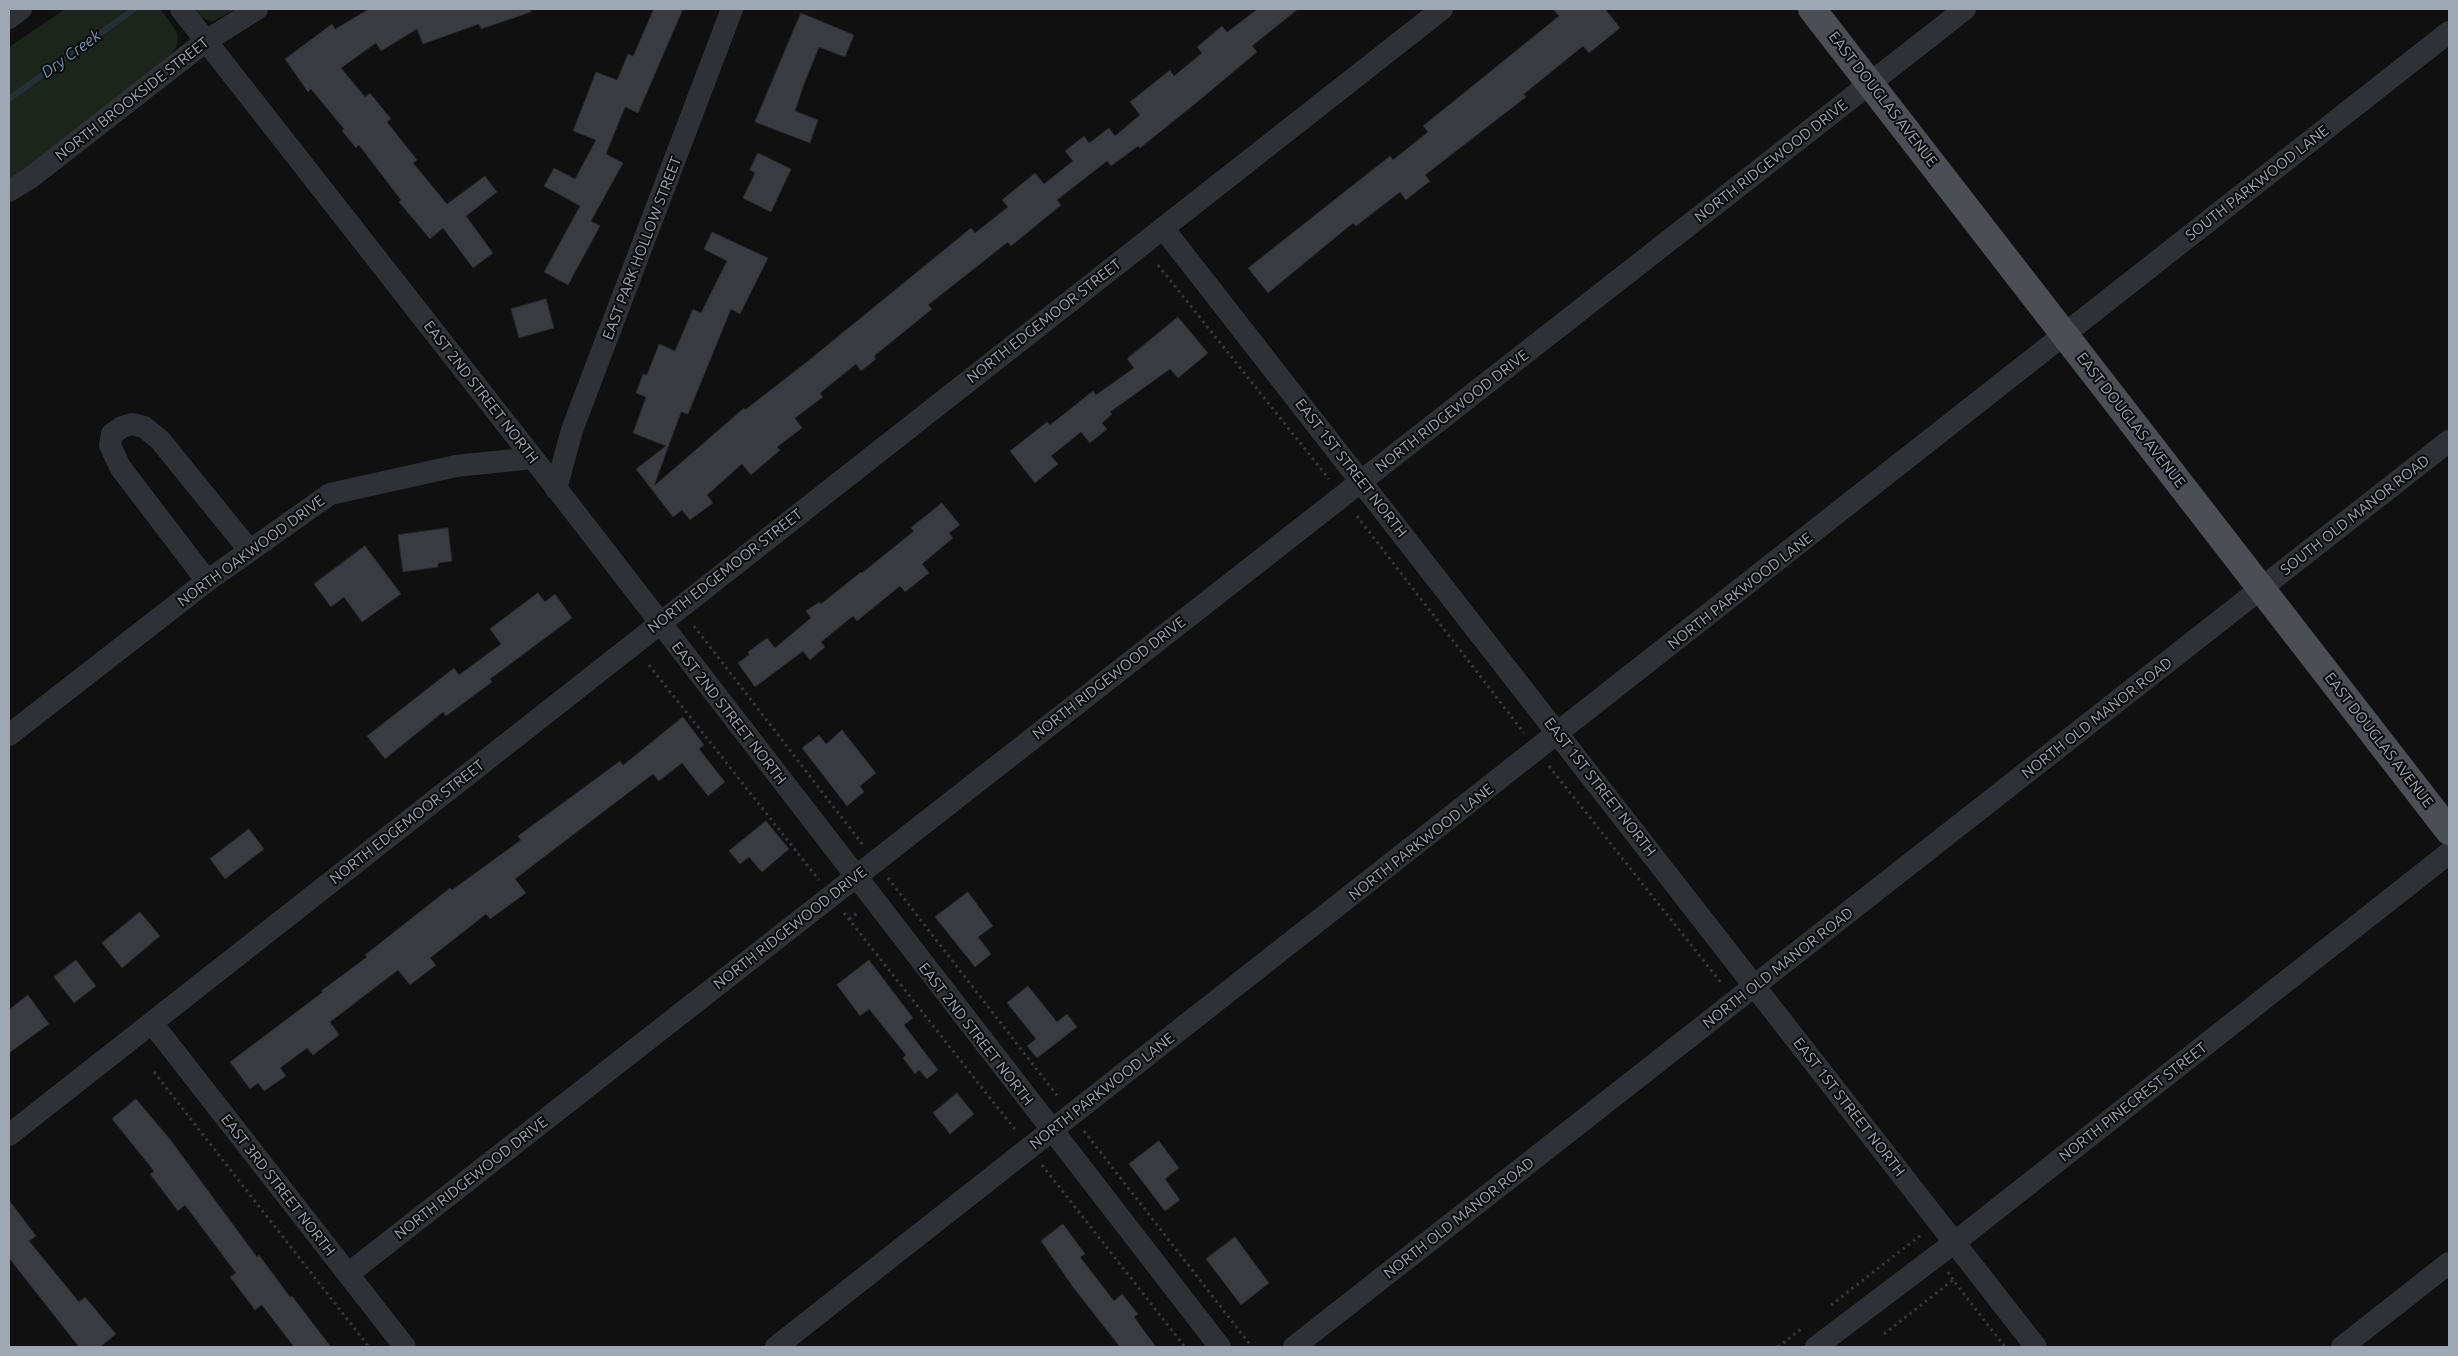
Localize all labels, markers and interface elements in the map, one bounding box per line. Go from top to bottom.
water label: Dry Creek [37,26,105,82]
street label: EAST DOUGLAS AVENUE [1825,28,1941,170]
street label: NORTH BROOKSIDE STREET [52,33,212,165]
street label: NORTH RIDGEWOOD DRIVE [1691,96,1851,226]
street label: SOUTH PARKWOOD LANE [2182,121,2332,245]
street label: EAST PARK HOLLOW STREET [599,154,685,342]
street label: NORTH EDGEMOOR STREET [963,255,1125,387]
street label: EAST 2ND STREET NORTH [420,317,542,467]
street label: NORTH RIDGEWOOD DRIVE [1372,346,1532,476]
street label: EAST DOUGLAS AVENUE [2073,349,2189,491]
street label: EAST 1ST STREET NORTH [1291,395,1411,541]
street label: SOUTH OLD MANOR ROAD [2277,451,2433,579]
street label: NORTH OAKWOOD DRIVE [174,492,328,610]
street label: NORTH EDGEMOOR STREET [644,505,806,637]
street label: NORTH PARKWOOD LANE [1664,529,1816,653]
street label: NORTH RIDGEWOOD DRIVE [1029,613,1189,743]
street label: EAST 2ND STREET NORTH [668,638,790,788]
street label: NORTH OLD MANOR ROAD [2018,654,2176,782]
street label: EAST DOUGLAS AVENUE [2321,669,2437,811]
street label: EAST 1ST STREET NORTH [1540,714,1660,860]
street label: NORTH EDGEMOOR STREET [326,756,488,888]
street label: NORTH PARKWOOD LANE [1345,780,1497,904]
street label: NORTH RIDGEWOOD DRIVE [710,863,870,993]
street label: NORTH OLD MANOR ROAD [1699,904,1857,1032]
street label: EAST 2ND STREET NORTH [915,959,1037,1109]
street label: NORTH PARKWOOD LANE [1026,1029,1178,1153]
street label: EAST 1ST STREET NORTH [1789,1034,1909,1180]
street label: NORTH PINECREST STREET [2055,1039,2211,1165]
street label: EAST 3RD STREET NORTH [217,1111,339,1259]
street label: NORTH RIDGEWOOD DRIVE [391,1113,551,1243]
street label: NORTH OLD MANOR ROAD [1380,1154,1538,1282]

